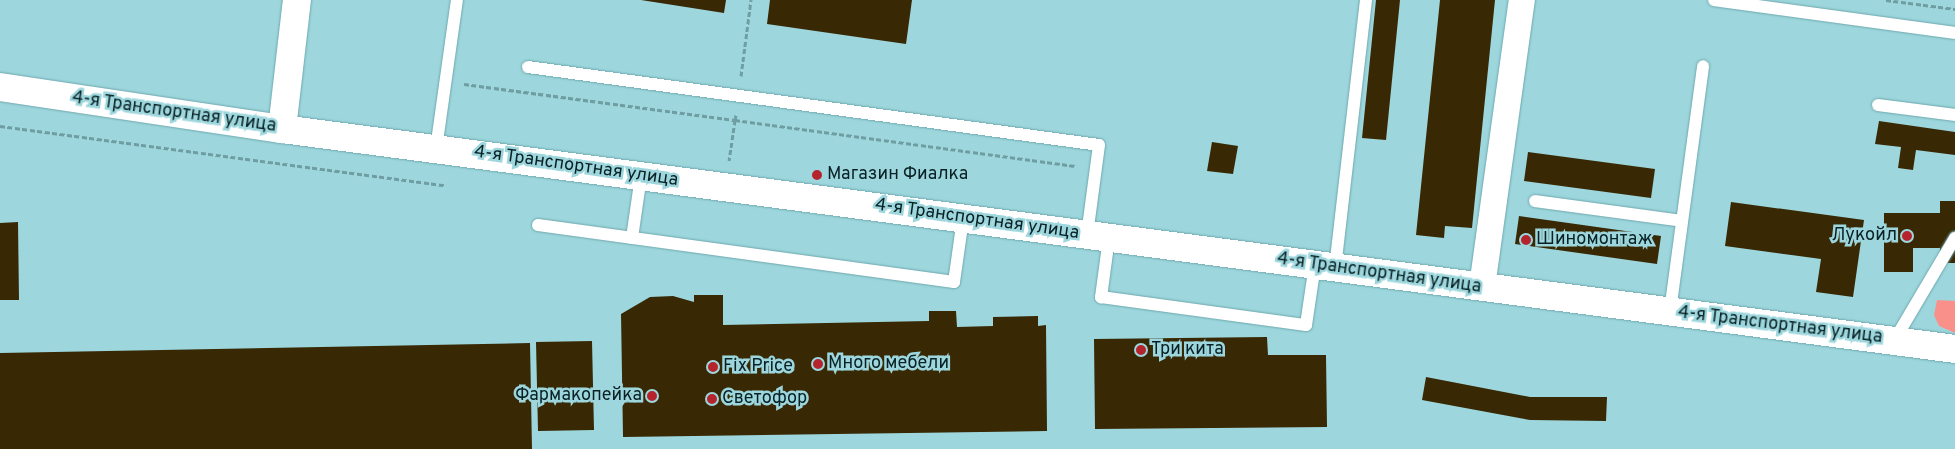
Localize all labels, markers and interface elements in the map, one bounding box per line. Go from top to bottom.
street label: 4-я Транспортная улица [70,88,278,138]
street label: 4-я Транспортная улица [472,142,680,192]
place label: Магазин Фиалка [827,164,968,186]
marker: Магазин Фиалка [811,169,823,181]
street label: 4-я Транспортная улица [873,195,1081,245]
place label: Лукойл [1831,225,1897,247]
place label: Шиномонтаж [1536,229,1653,251]
marker: Лукойл [1901,230,1913,242]
marker: Шиномонтаж [1520,234,1532,246]
street label: 4-я Транспортная улица [1275,249,1483,299]
street label: 4-я Транспортная улица [1676,303,1884,349]
place label: Три кита [1151,339,1224,361]
marker: Три кита [1135,344,1147,356]
place label: Много мебели [828,353,949,375]
place label: Fix Price [723,356,793,378]
marker: Много мебели [812,358,824,370]
marker: Fix Price [707,361,719,373]
place label: Фармакопейка [515,385,642,407]
place label: Светофор [722,388,807,410]
marker: Фармакопейка [646,390,658,402]
marker: Светофор [706,393,718,405]

